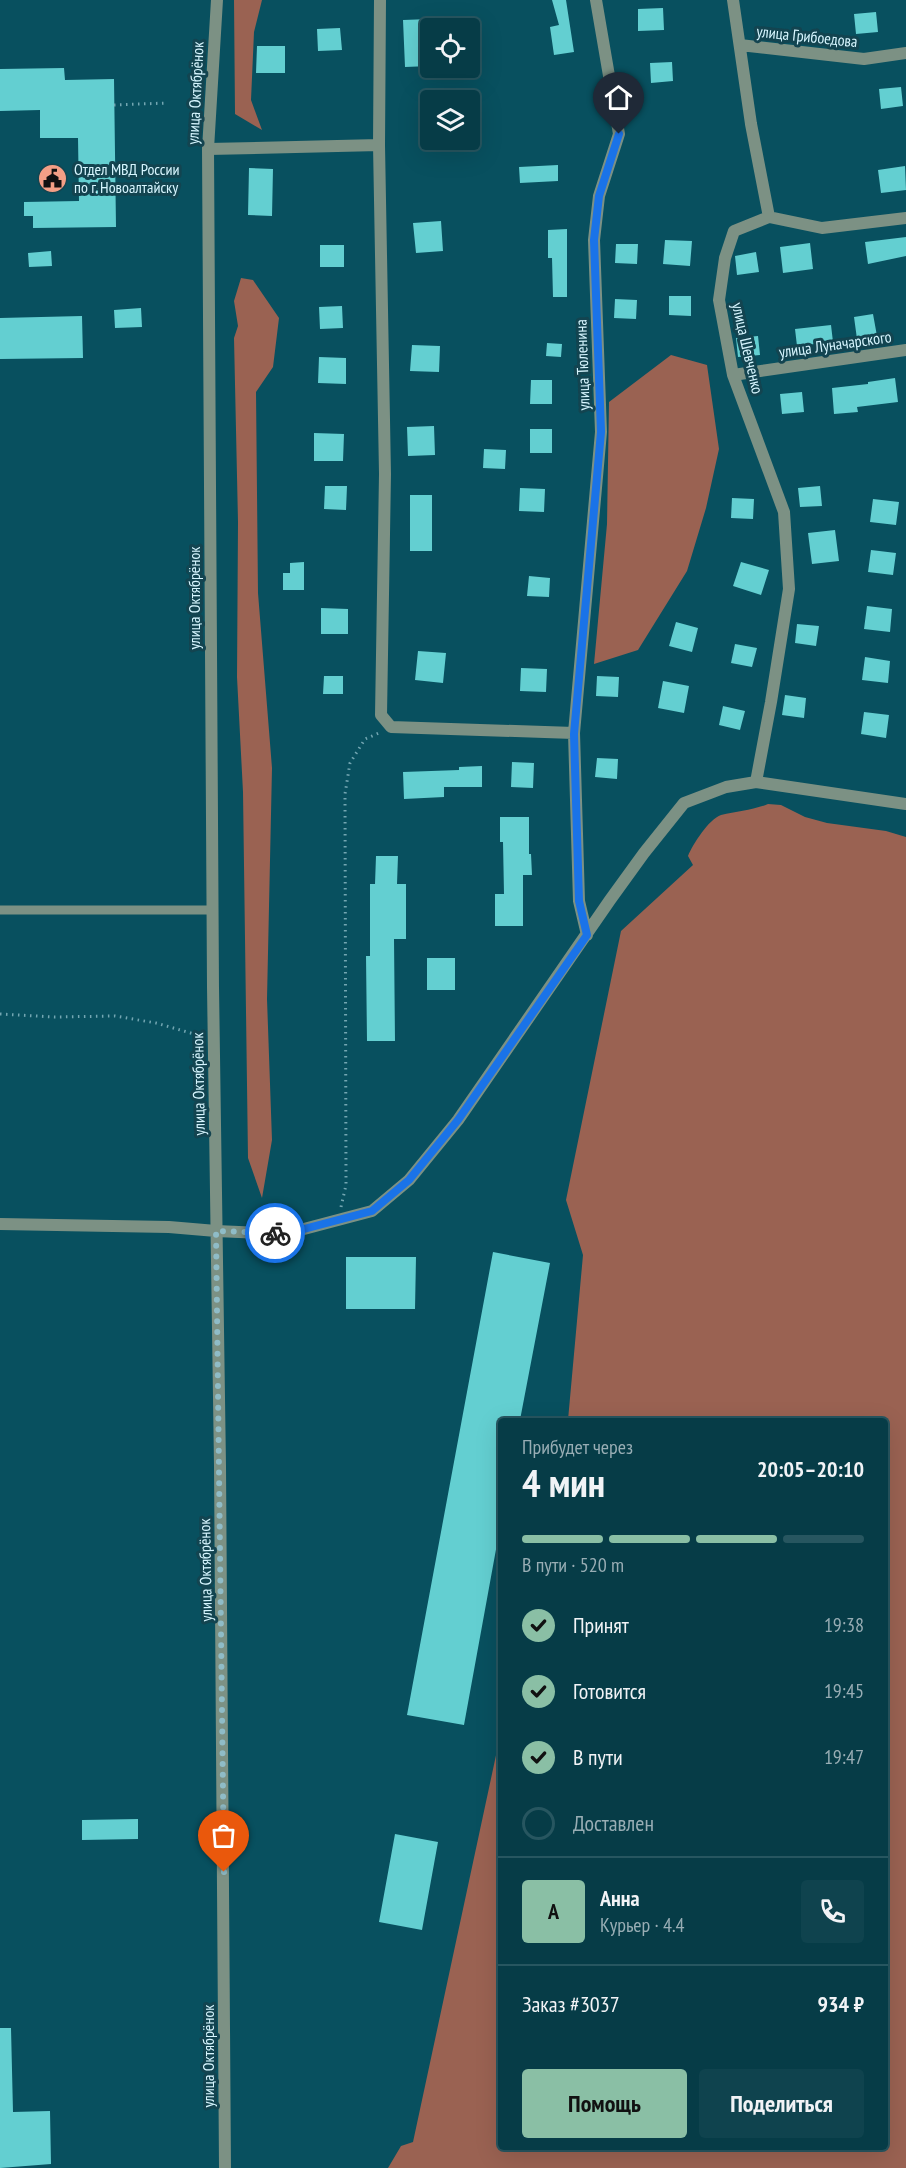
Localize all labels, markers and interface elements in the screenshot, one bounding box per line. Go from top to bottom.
map controls [420,18,480,150]
button: locate [420,18,480,78]
street label: улица Грибоедова [756,21,858,51]
street label: улица Октябрёнок [182,40,208,145]
pin [593,72,644,134]
icon: home [602,81,635,114]
button: layers [420,90,480,150]
place label: Отдел МВД России по г. Новоалтайску [74,159,180,197]
public building icon: Отдел МВД России по г. Новоалтайску [37,162,69,194]
street label: улица Шевченко [728,300,768,396]
street label: улица Тюленина [570,319,594,411]
street label: улица Луначарского [777,326,893,362]
street label: улица Октябрёнок [184,546,204,650]
street label: улица Октябрёнок [187,1032,209,1136]
courier [245,1203,305,1263]
icon: bike [259,1217,292,1250]
text: Прибудет через [522,1434,633,1460]
text: 20:05–20:10 [757,1455,864,1483]
text: 4 мин [522,1457,605,1508]
street label: улица Октябрёнок [194,1518,216,1622]
text: В пути · 520 m [522,1552,624,1578]
icon: check [522,1609,555,1642]
text: Принят [573,1611,629,1639]
text: 19:38 [824,1612,864,1638]
icon: check [522,1675,555,1708]
text: Готовится [573,1677,646,1705]
text: 19:45 [824,1678,864,1704]
icon: check [522,1741,555,1774]
text: В пути [573,1743,623,1771]
text: 19:47 [824,1744,864,1770]
text: Доставлен [573,1809,654,1837]
pin [198,1810,249,1872]
icon: bag [207,1819,240,1852]
button: phone [801,1880,864,1943]
text: Анна [600,1884,640,1912]
text: А [548,1897,559,1925]
text: Курьер · 4.4 [600,1912,685,1938]
text: Заказ #3037 [522,1990,620,2018]
text: 934 ₽ [817,1990,864,2018]
street label: улица Октябрёнок [198,2004,218,2108]
button: Помощь [522,2069,687,2138]
button: Поделиться [699,2069,864,2138]

